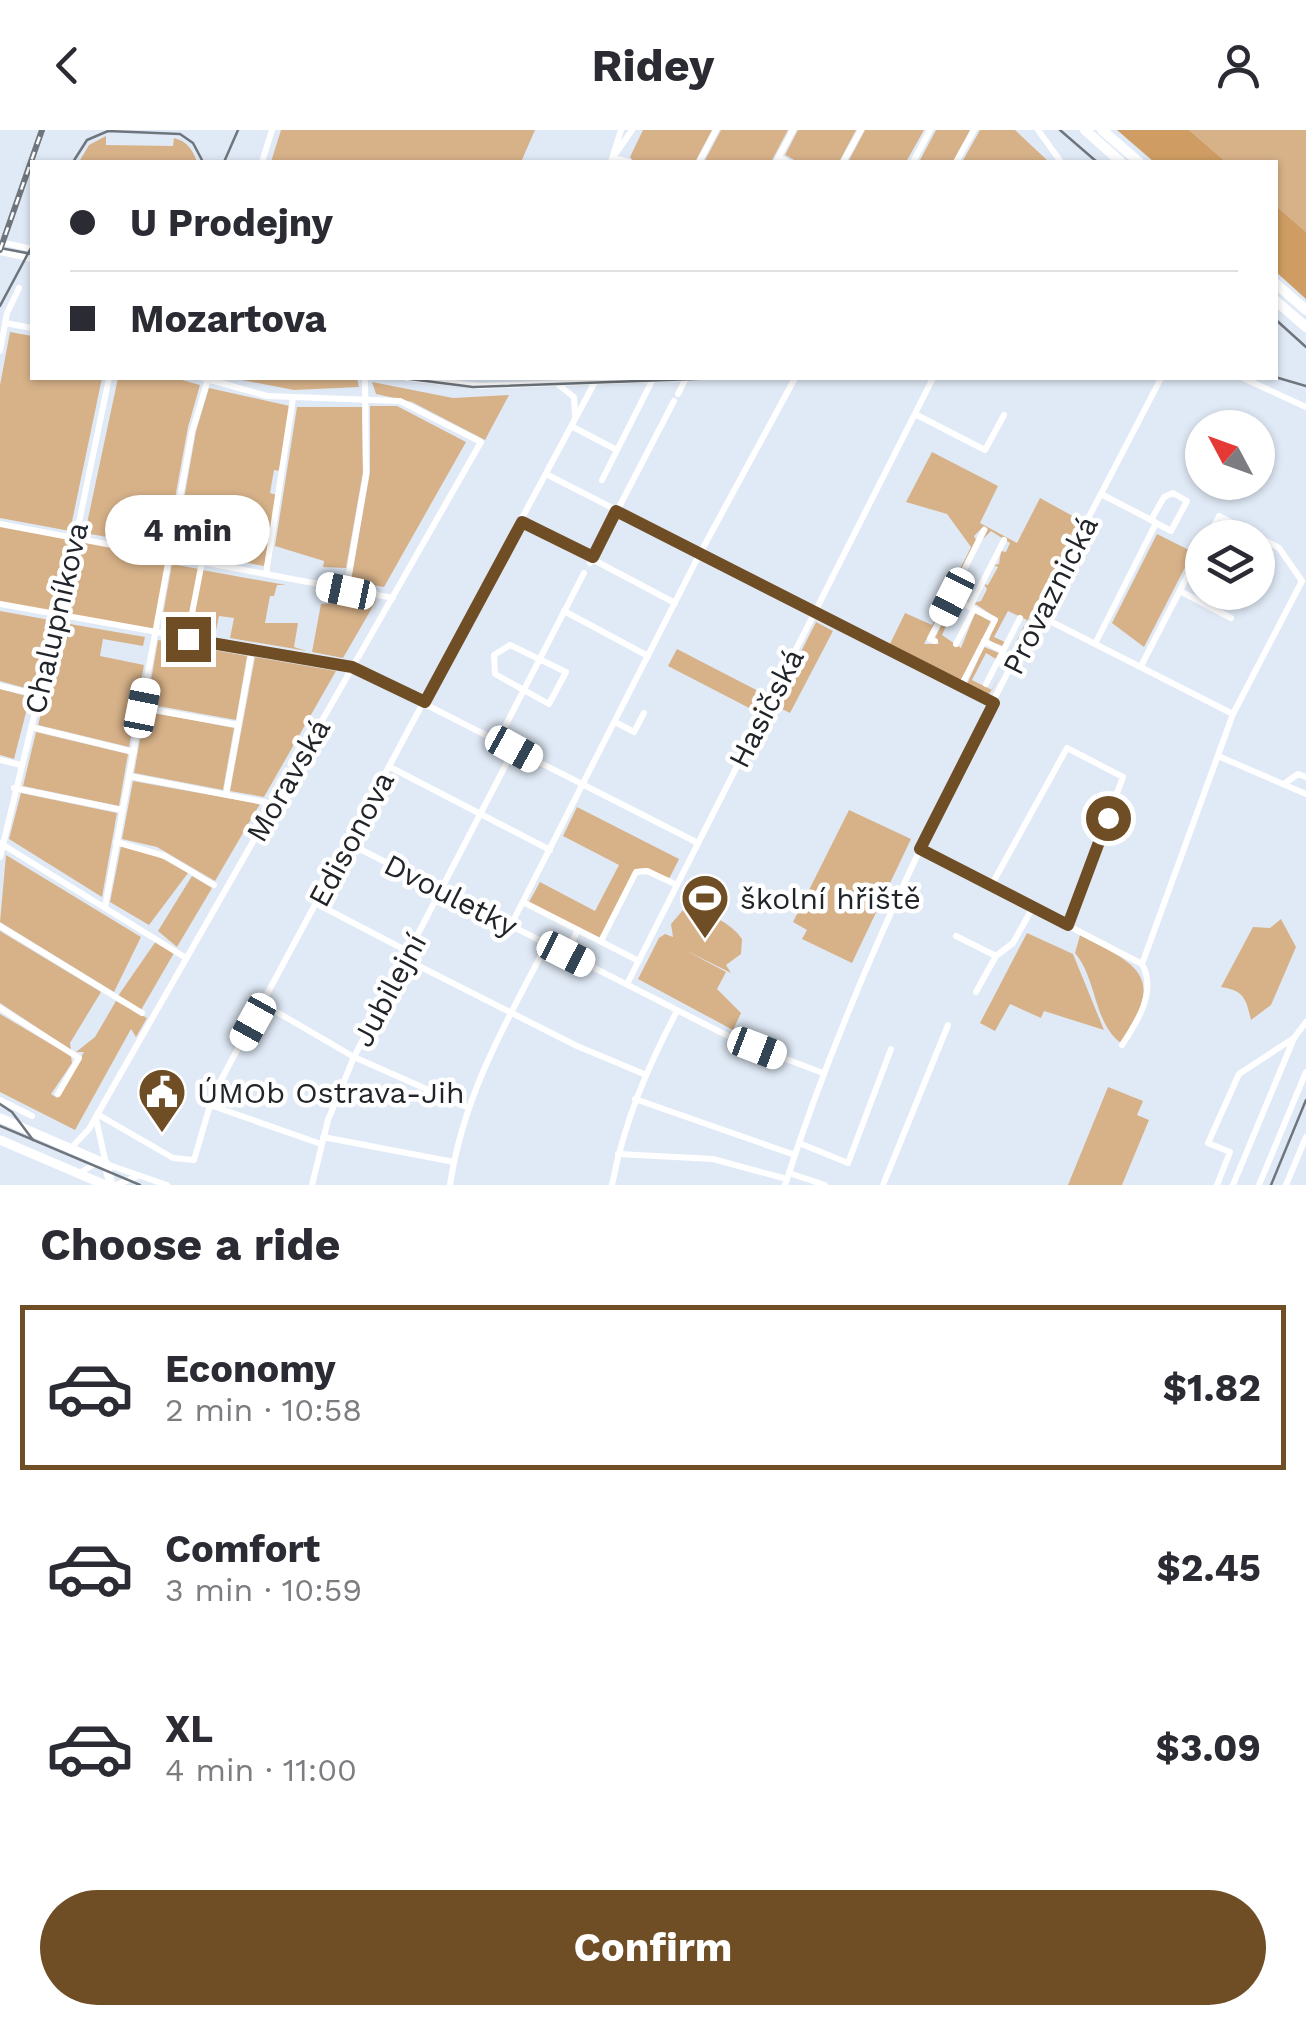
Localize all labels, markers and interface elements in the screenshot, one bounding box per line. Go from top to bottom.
icon: back [40,38,95,93]
icon: person [1211,38,1266,93]
text: Ridey [592,39,714,92]
text: U Prodejny [130,201,333,245]
text: Mozartova [130,297,327,341]
north arrow [1185,410,1275,500]
map controls [1185,410,1275,610]
callout: 4 min [106,494,270,564]
street label: Provaznická [995,510,1105,680]
text: 4 min [143,511,232,549]
street label: Chalupníkova [17,519,95,717]
button: layers [1185,520,1275,610]
car [925,563,979,631]
car [314,570,378,612]
route end [166,617,211,662]
street label: Hasičská [721,643,811,773]
car [122,676,162,740]
street label: Moravská [239,712,337,848]
car [480,721,548,777]
street label: Edisonova [301,765,401,913]
route start [1086,796,1131,841]
street label: Dvouletky [379,847,524,944]
sports icon: školní hřiště [679,872,731,940]
place label: školní hřiště [740,881,921,916]
street label: Jubilejní [345,927,433,1053]
car [532,927,600,981]
car [225,988,281,1056]
car [724,1023,790,1073]
public building icon: ÚMOb Ostrava-Jih [136,1066,188,1134]
place label: ÚMOb Ostrava-Jih [197,1075,465,1110]
text: Choose a ride [40,1218,340,1271]
icon: car [45,1343,135,1433]
text: Economy [165,1347,336,1391]
text: $1.82 [1163,1366,1261,1410]
text: 2 min · 10:58 [165,1391,362,1429]
icon: car [45,1523,135,1613]
text: Comfort [165,1527,320,1571]
text: $2.45 [1156,1546,1261,1590]
text: 3 min · 10:59 [165,1571,362,1609]
icon: car [45,1703,135,1793]
text: XL [165,1707,213,1751]
text: $3.09 [1156,1726,1261,1770]
text: 4 min · 11:00 [165,1751,357,1789]
button: Confirm [40,1890,1266,2005]

